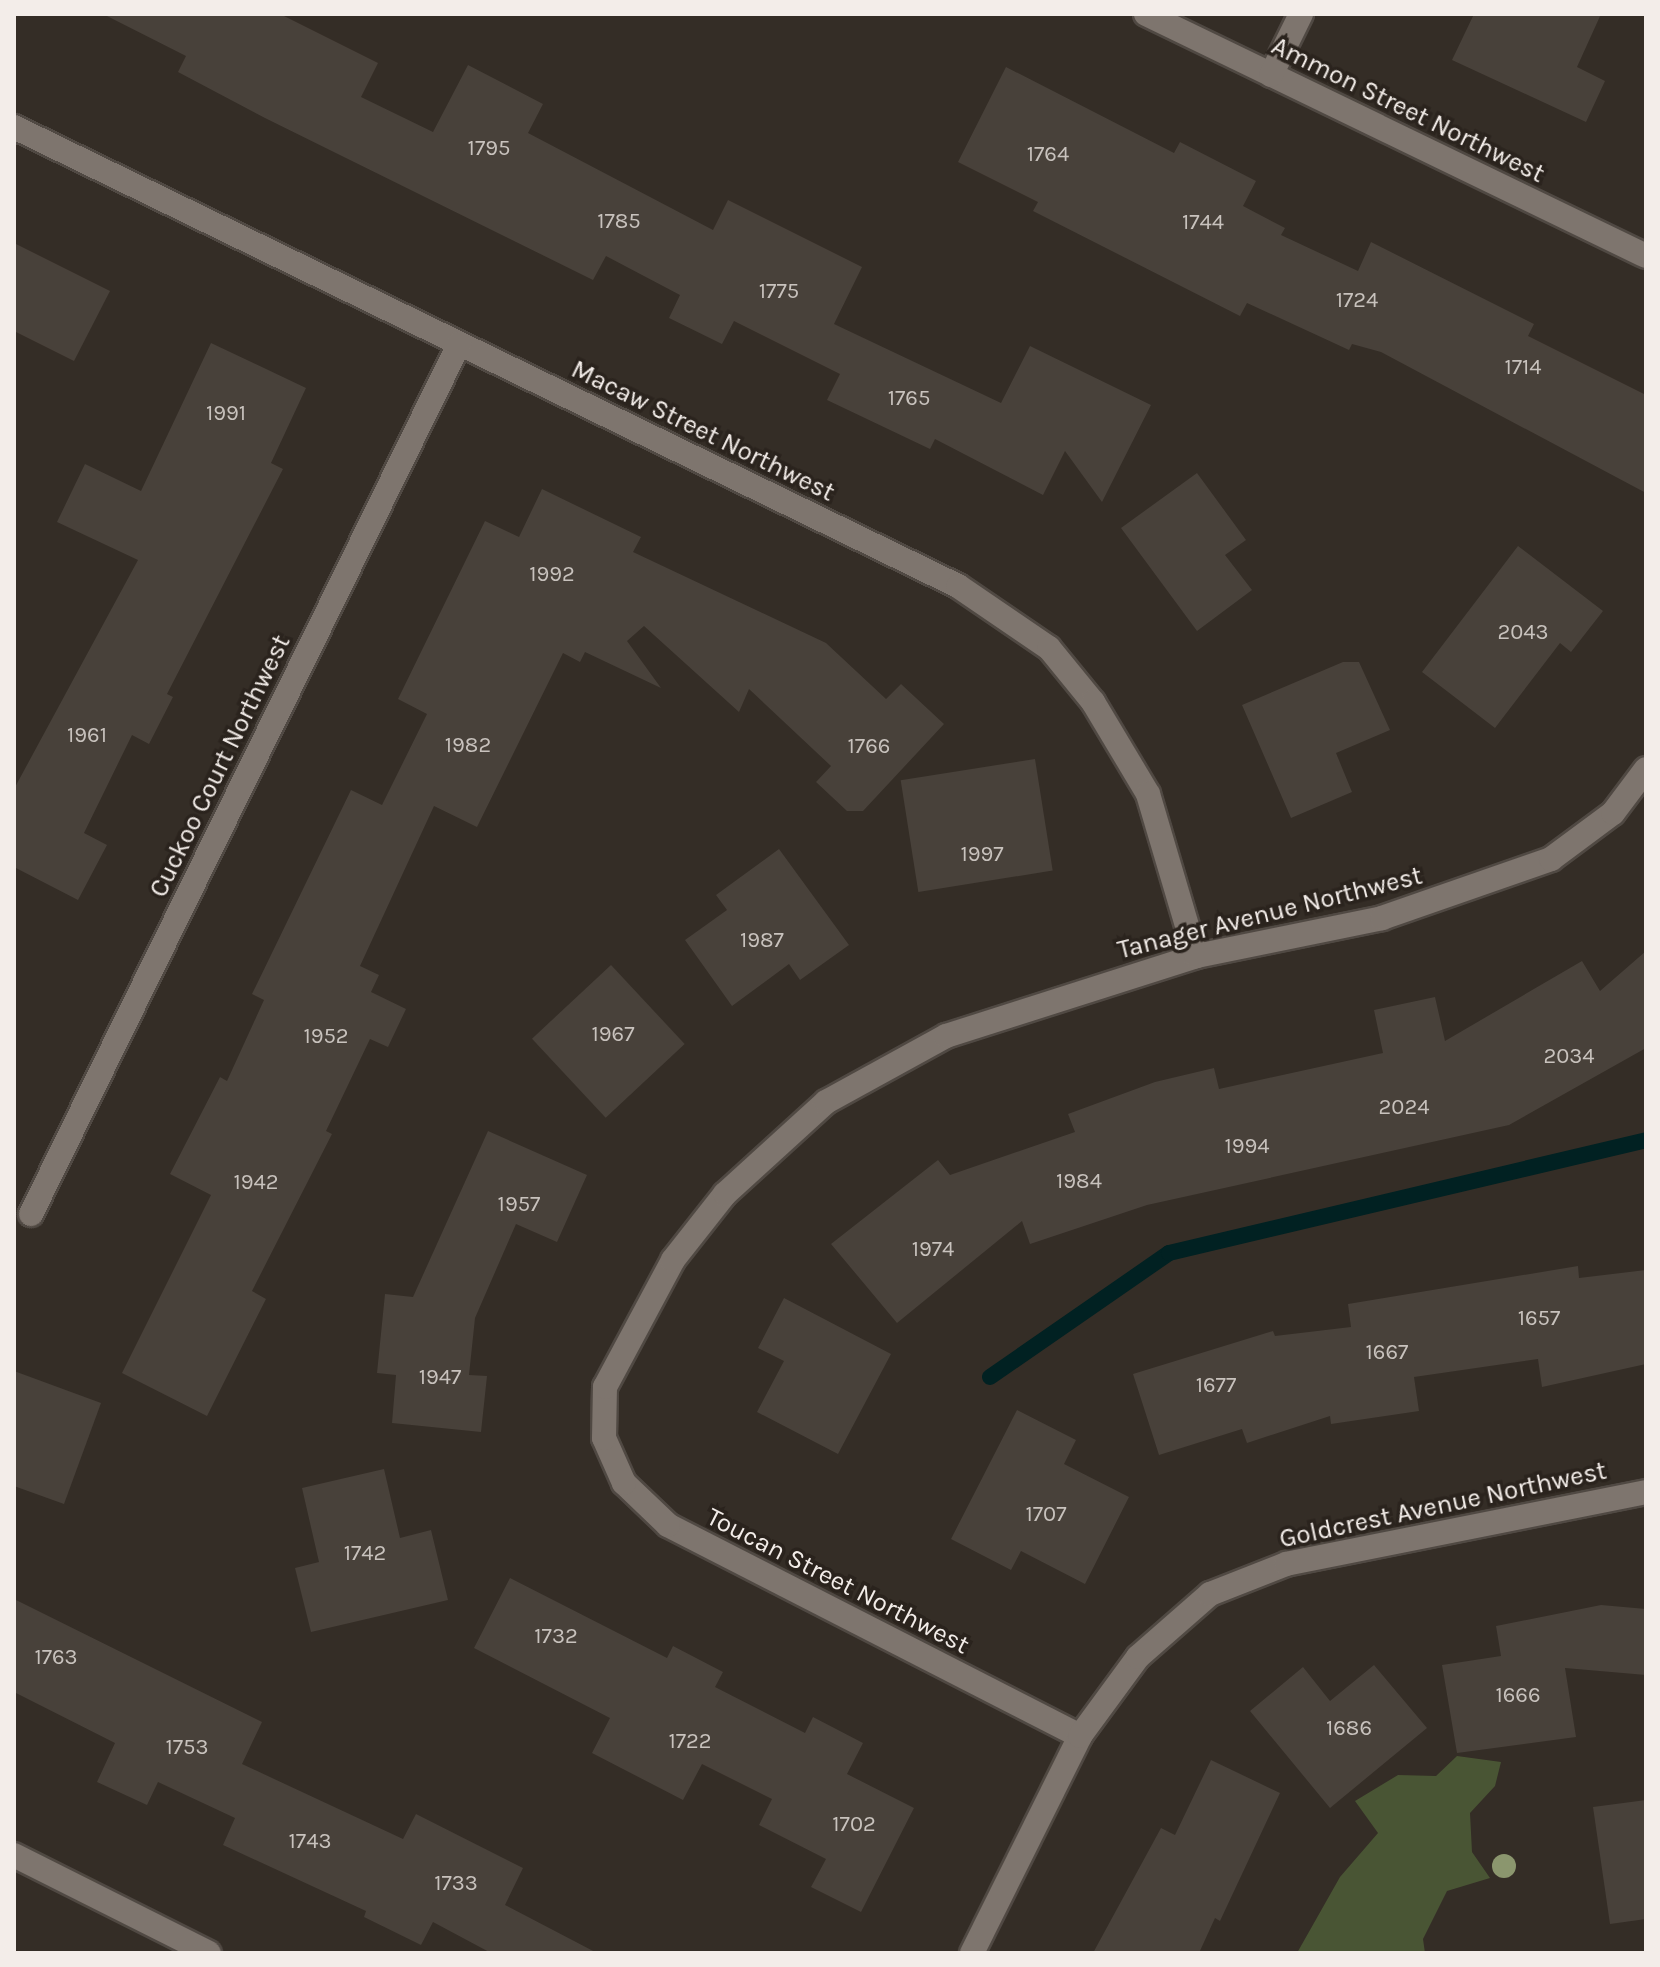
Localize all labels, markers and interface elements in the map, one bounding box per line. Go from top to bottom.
street label: Ammon Street Northwest [1266,30,1550,190]
house number: 1795 [468,136,510,162]
house number: 1764 [1027,142,1069,168]
house number: 1785 [597,209,641,235]
house number: 1744 [1182,210,1224,236]
house number: 1775 [759,279,799,305]
house number: 1724 [1336,288,1378,314]
street label: Macaw Street Northwest [566,354,840,508]
house number: 1714 [1504,355,1542,381]
house number: 1765 [888,386,930,412]
house number: 1991 [206,401,246,427]
house number: 1992 [529,562,575,588]
house number: 2043 [1497,620,1549,646]
street label: Cuckoo Court Northwest [143,630,297,902]
house number: 1961 [67,723,107,749]
house number: 1982 [445,733,491,759]
house number: 1766 [848,734,890,760]
house number: 1997 [960,842,1004,868]
street label: Tanager Avenue Northwest [1114,860,1426,966]
house number: 1987 [740,928,784,954]
house number: 1967 [592,1022,634,1048]
house number: 1952 [303,1024,349,1050]
house number: 2034 [1543,1044,1595,1070]
house number: 2024 [1379,1095,1429,1121]
house number: 1994 [1224,1134,1270,1160]
house number: 1984 [1056,1169,1102,1195]
house number: 1942 [233,1170,279,1196]
house number: 1957 [498,1192,540,1218]
house number: 1974 [912,1237,954,1263]
house number: 1657 [1518,1306,1560,1332]
house number: 1667 [1366,1340,1408,1366]
house number: 1947 [419,1365,461,1391]
house number: 1677 [1196,1373,1236,1399]
street label: Goldcrest Avenue Northwest [1277,1455,1609,1555]
street label: Toucan Street Northwest [701,1501,975,1661]
house number: 1707 [1026,1502,1066,1528]
house number: 1742 [344,1541,386,1567]
house number: 1732 [534,1624,578,1650]
house number: 1763 [34,1645,78,1671]
house number: 1666 [1495,1683,1541,1709]
house number: 1686 [1326,1716,1372,1742]
house number: 1722 [668,1729,712,1755]
house number: 1753 [165,1735,209,1761]
house number: 1702 [832,1812,876,1838]
house number: 1743 [289,1829,331,1855]
house number: 1733 [434,1871,478,1897]

